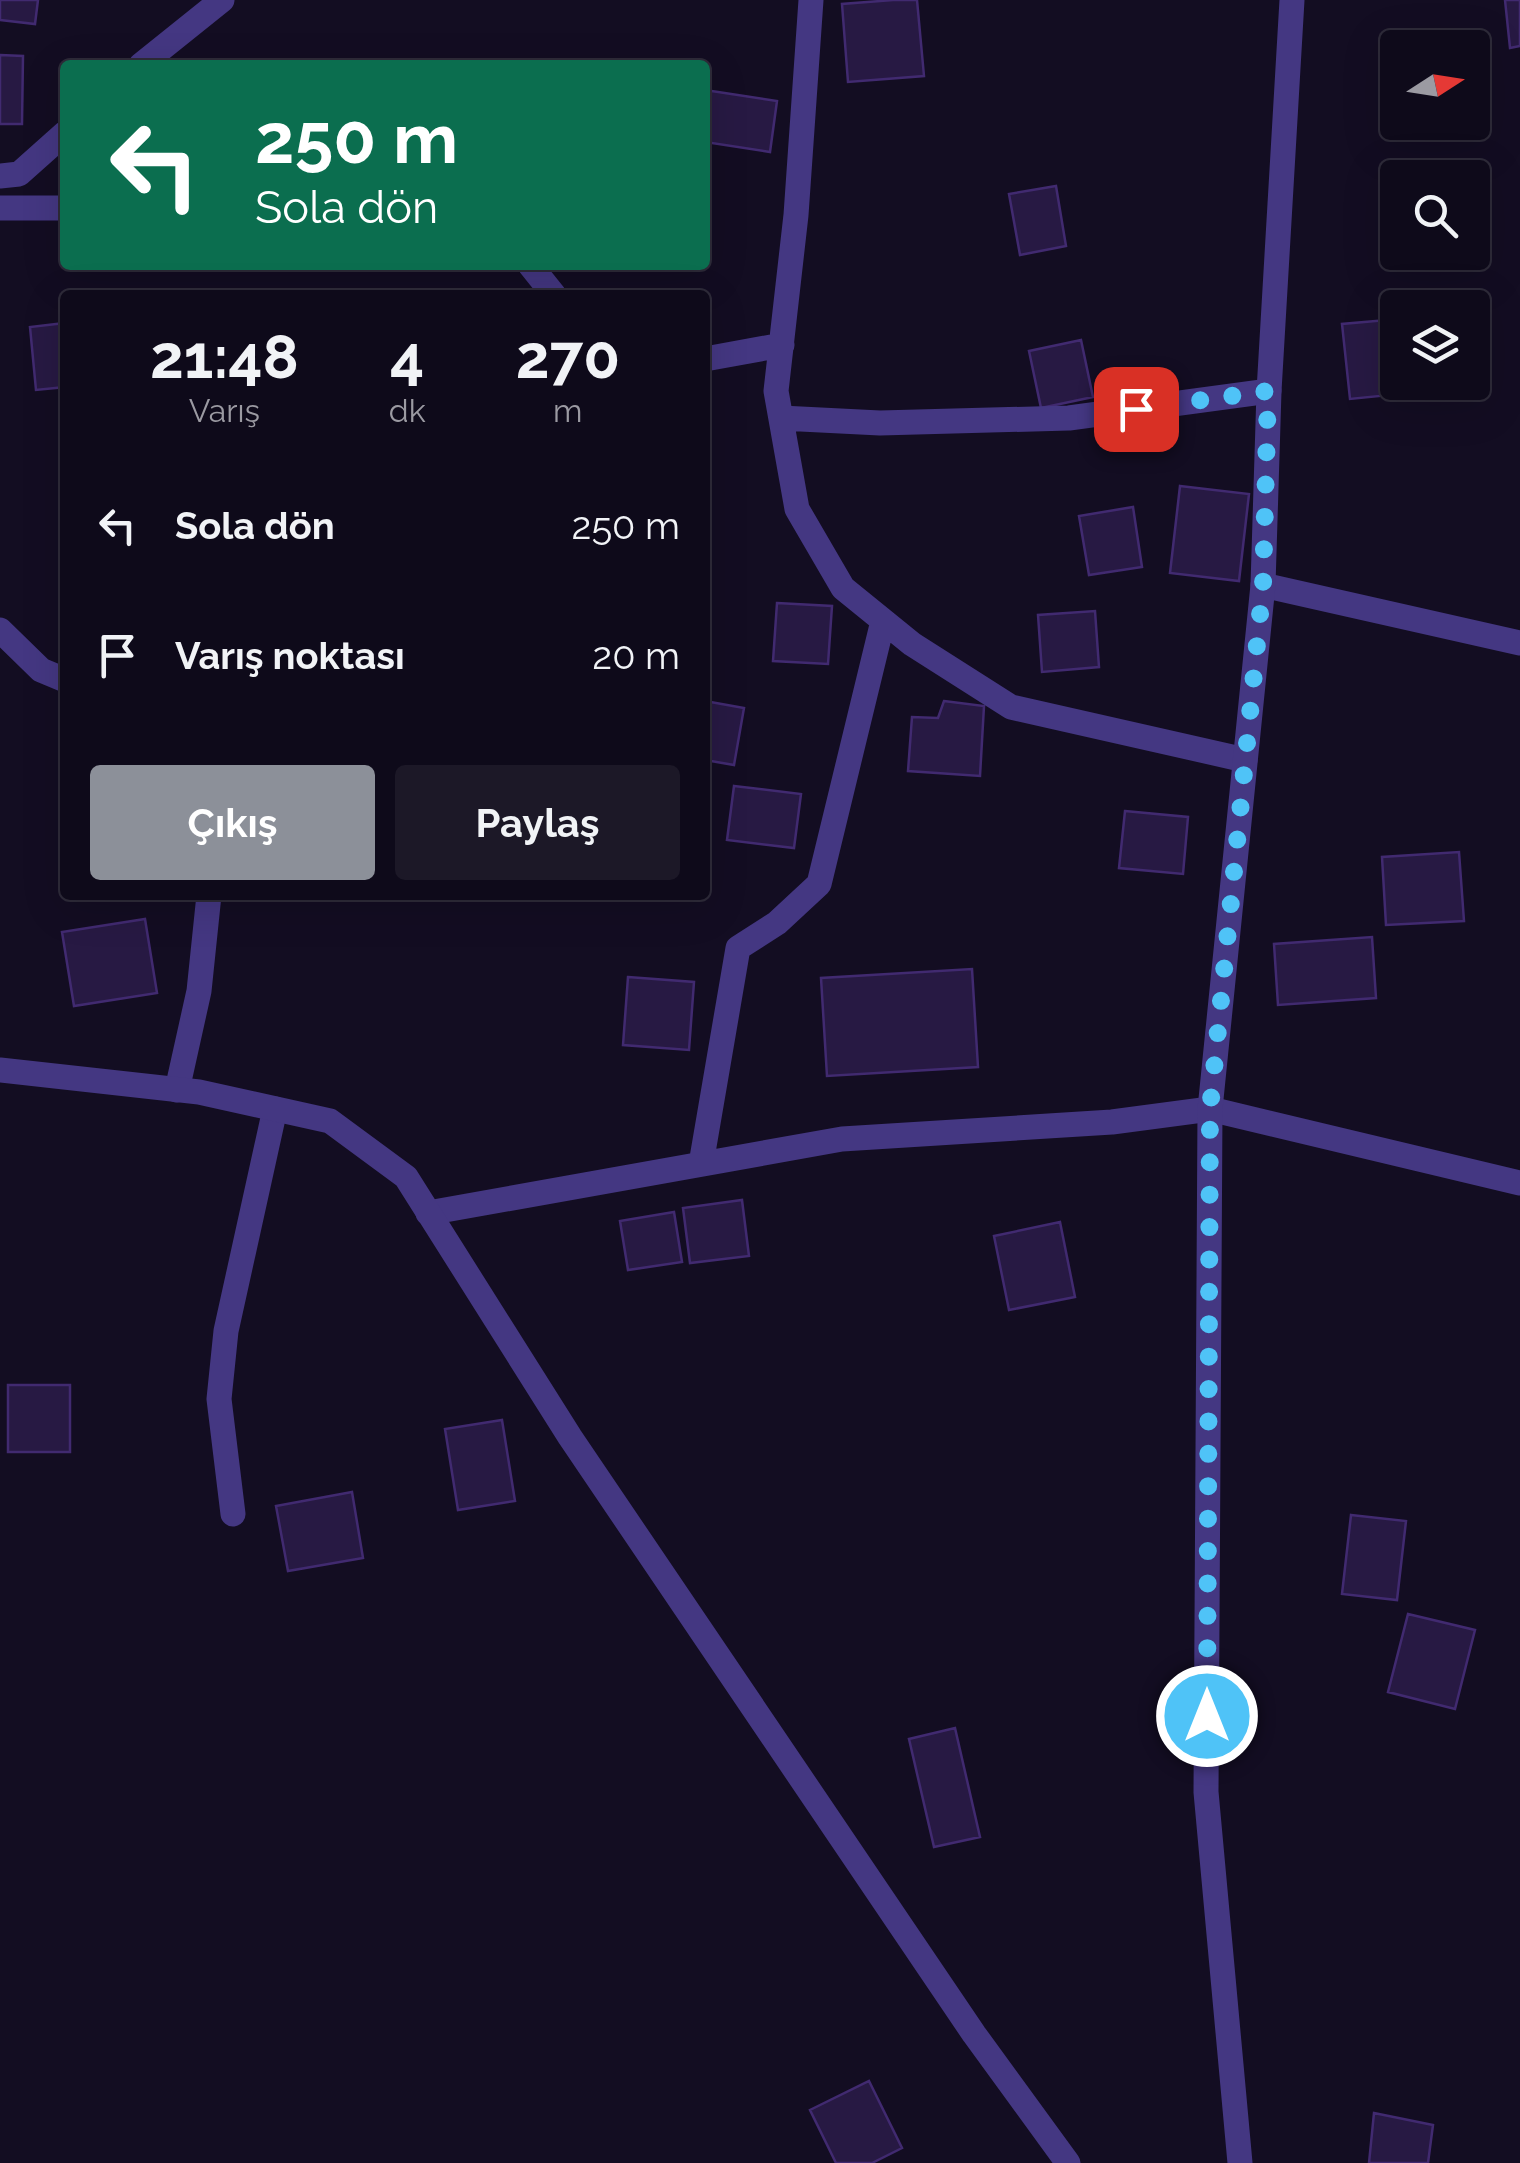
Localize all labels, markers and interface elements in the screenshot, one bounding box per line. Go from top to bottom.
north arrow [1380,30,1490,140]
map controls [1380,30,1490,400]
text: 250 m [255,97,458,179]
icon: left [90,100,220,230]
button: search [1380,160,1490,270]
text: Sola dön [255,181,438,234]
button: layers [1380,290,1490,400]
text: 21:48 [150,322,299,392]
text: 4 [390,322,424,392]
text: 270 [516,322,620,392]
pin [1094,367,1179,452]
icon: arrive [1109,382,1164,437]
text: Varış [189,392,260,429]
text: dk [389,392,426,429]
text: m [553,392,583,429]
icon: left [90,498,145,553]
text: Sola dön [175,503,335,548]
text: 250 m [572,503,680,548]
icon: arrive [90,628,145,683]
text: Varış noktası [175,633,405,678]
text: 20 m [592,633,680,678]
button: Çıkış [90,765,375,880]
button: Paylaş [395,765,680,880]
position arrow [1155,1664,1259,1768]

